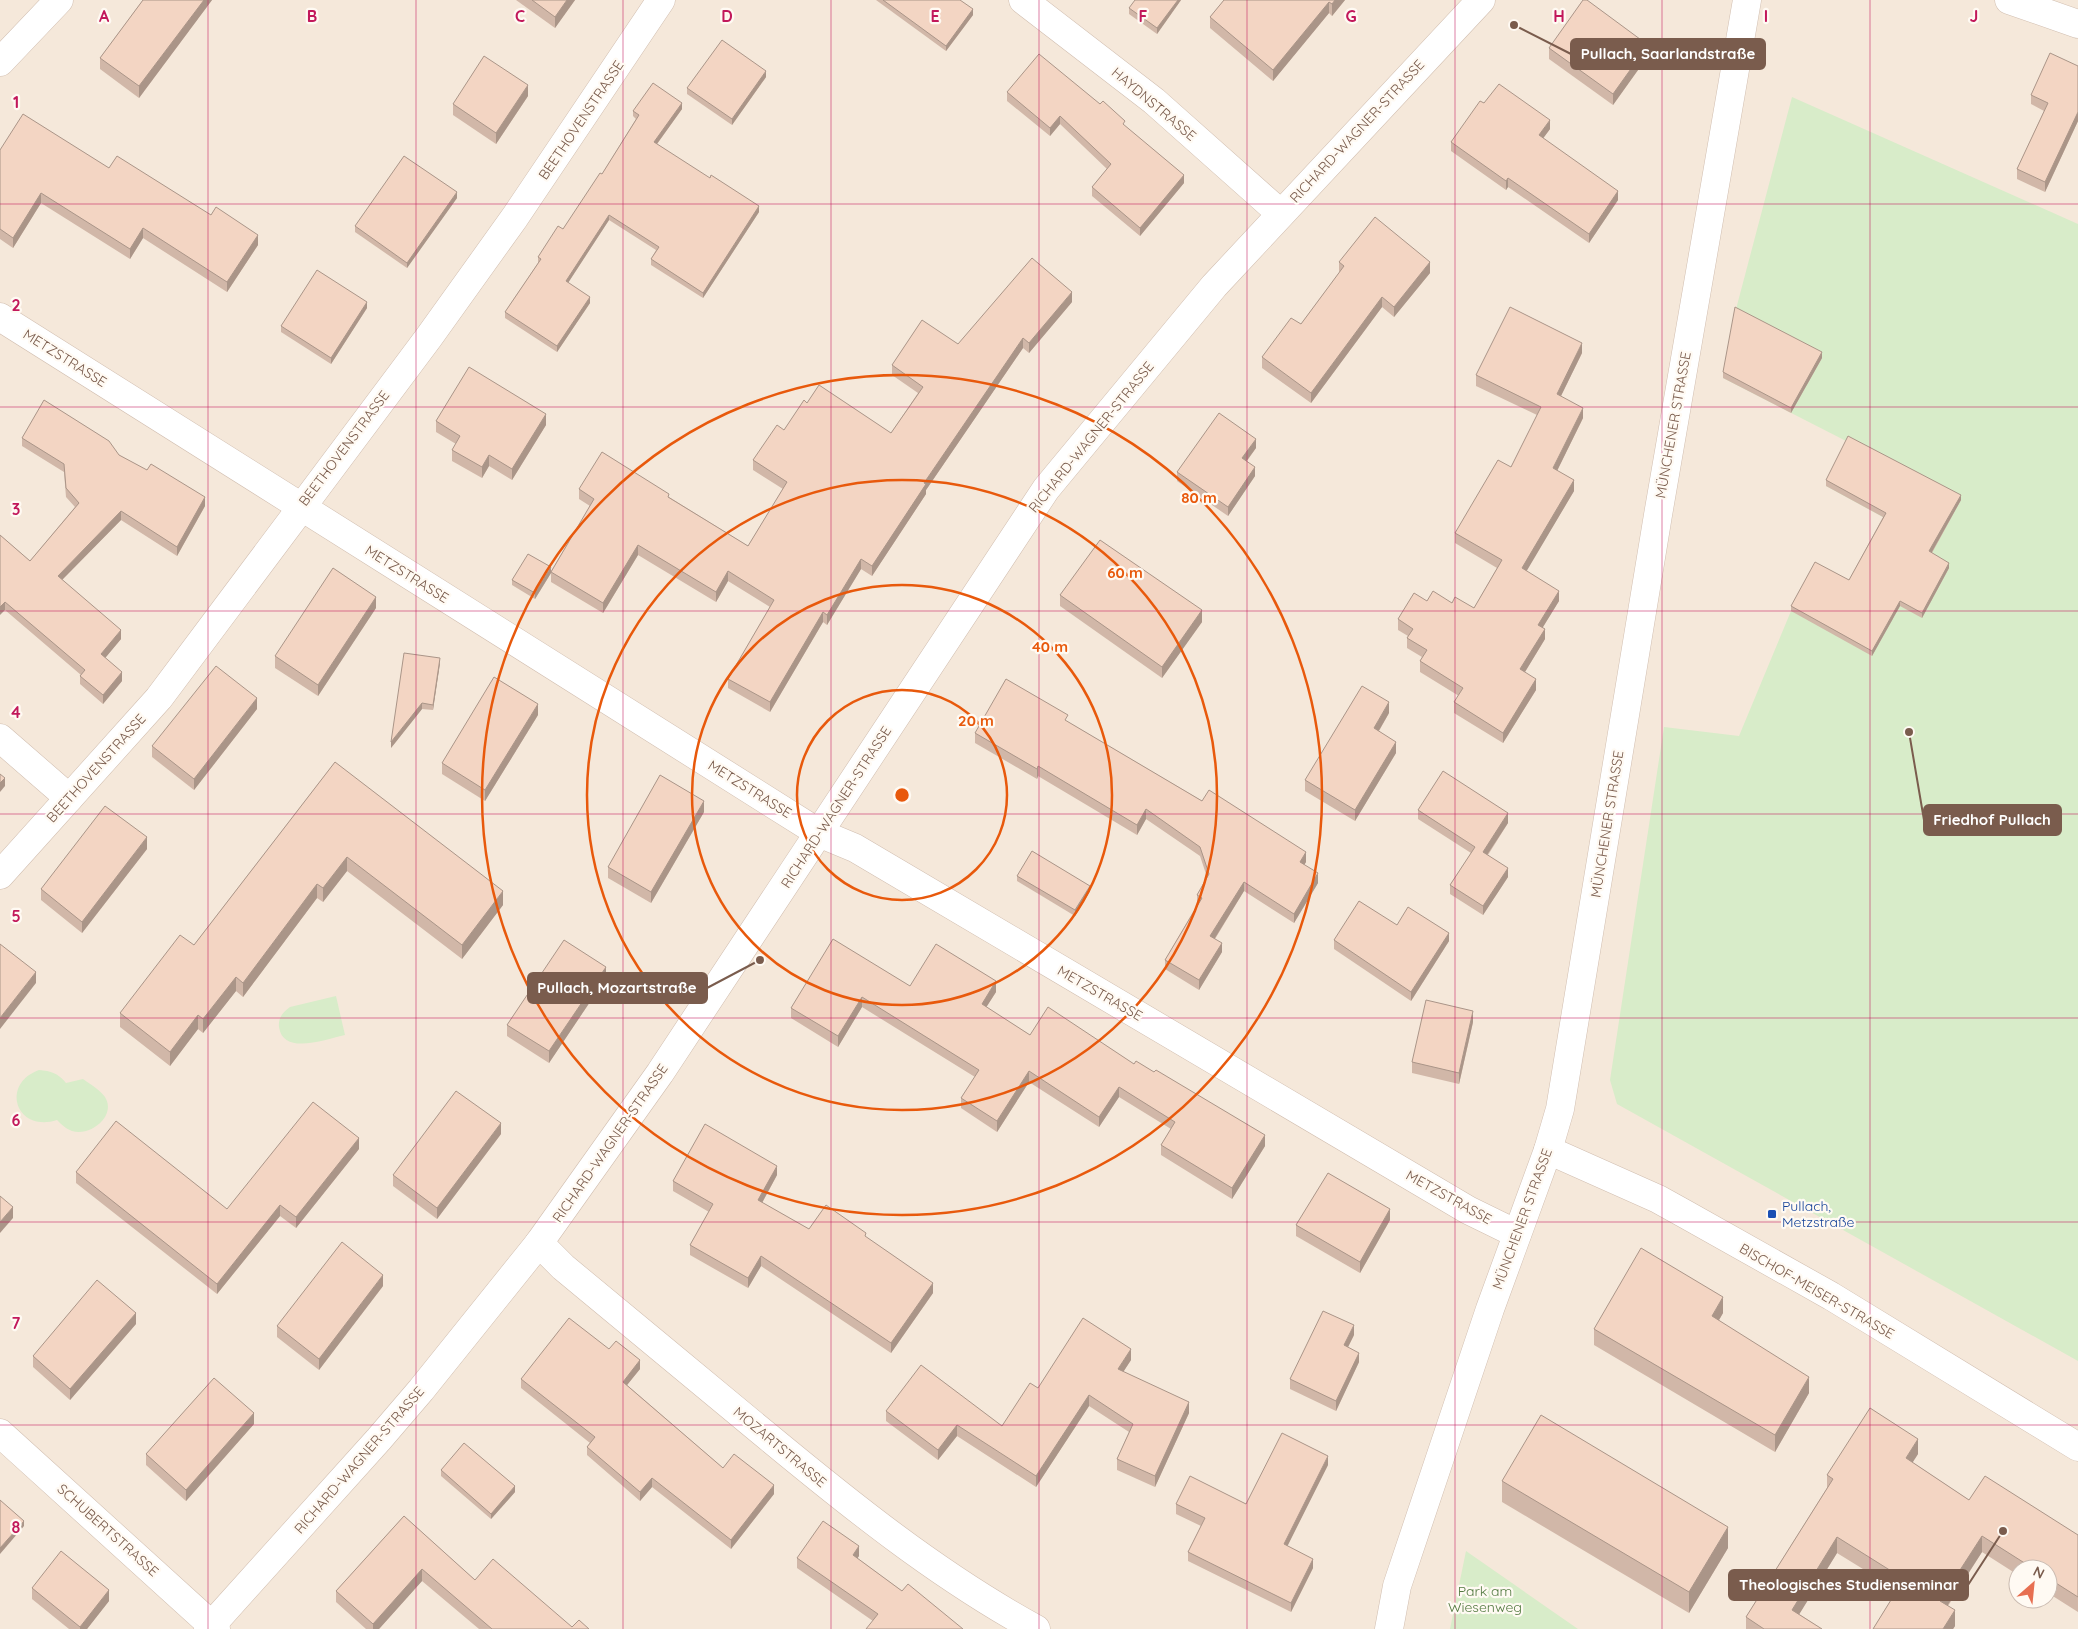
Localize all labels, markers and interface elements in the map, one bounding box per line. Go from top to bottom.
text: A [99,6,110,26]
text: B [307,6,317,26]
text: C [515,6,525,26]
text: D [721,6,733,26]
text: E [930,6,940,26]
text: F [1139,6,1148,26]
text: G [1345,6,1357,26]
text: H [1553,6,1565,26]
text: I [1764,6,1768,26]
text: J [1970,6,1978,26]
callout: Pullach, Saarlandstraße [1571,39,1765,69]
text: Pullach, Saarlandstraße [1581,44,1755,63]
street label: RICHARD-WAGNER-STRASSE [1286,56,1428,206]
street label: BEETHOVENSTRASSE [534,57,628,183]
street label: HAYDNSTRASSE [1108,63,1200,145]
text: 1 [13,92,19,112]
text: 2 [11,295,21,315]
street label: METZSTRASSE [20,325,110,391]
street label: MÜNCHENER STRASSE [1651,350,1695,500]
street label: RICHARD-WAGNER-STRASSE [1024,358,1158,516]
street label: BEETHOVENSTRASSE [295,387,393,509]
text: 80 m [1181,488,1217,507]
text: 3 [12,499,20,519]
street label: METZSTRASSE [362,541,452,607]
text: 60 m [1107,563,1143,582]
text: 40 m [1032,637,1068,656]
text: 4 [11,702,21,722]
street label: BEETHOVENSTRASSE [42,710,150,826]
text: 20 m [958,711,994,730]
street label: RICHARD-WAGNER-STRASSE [777,723,895,891]
street label: MÜNCHENER STRASSE [1586,749,1628,899]
street label: METZSTRASSE [705,756,795,822]
centre of rings [893,786,911,804]
callout: Friedhof Pullach [1924,805,2061,835]
text: Friedhof Pullach [1933,810,2051,829]
text: 5 [11,906,21,926]
street label: METZSTRASSE [1054,961,1146,1025]
callout: Pullach, Mozartstraße [528,973,707,1003]
text: Pullach, Mozartstraße [537,978,697,997]
street label: RICHARD-WAGNER-STRASSE [548,1060,672,1226]
text: 6 [12,1110,21,1130]
street label: MÜNCHENER STRASSE [1488,1146,1556,1292]
street label: METZSTRASSE [1403,1166,1495,1228]
place label: Pullach, Metzstraße [1782,1197,1854,1231]
marker: Pullach, Metzstraße [1766,1208,1778,1220]
street label: BISCHOF-MEISER-STRASSE [1736,1239,1898,1343]
text: 7 [12,1313,21,1333]
street label: RICHARD-WAGNER-STRASSE [290,1383,428,1537]
street label: MOZARTSTRASSE [730,1403,830,1491]
street label: SCHUBERTSTRASSE [54,1480,162,1580]
text: 8 [12,1517,21,1537]
north arrow [2008,1559,2058,1609]
text: N [2030,1562,2048,1583]
callout: Theologisches Studienseminar [1729,1570,1968,1600]
text: Theologisches Studienseminar [1739,1575,1959,1594]
park label: Park am Wiesenweg [1448,1582,1522,1616]

